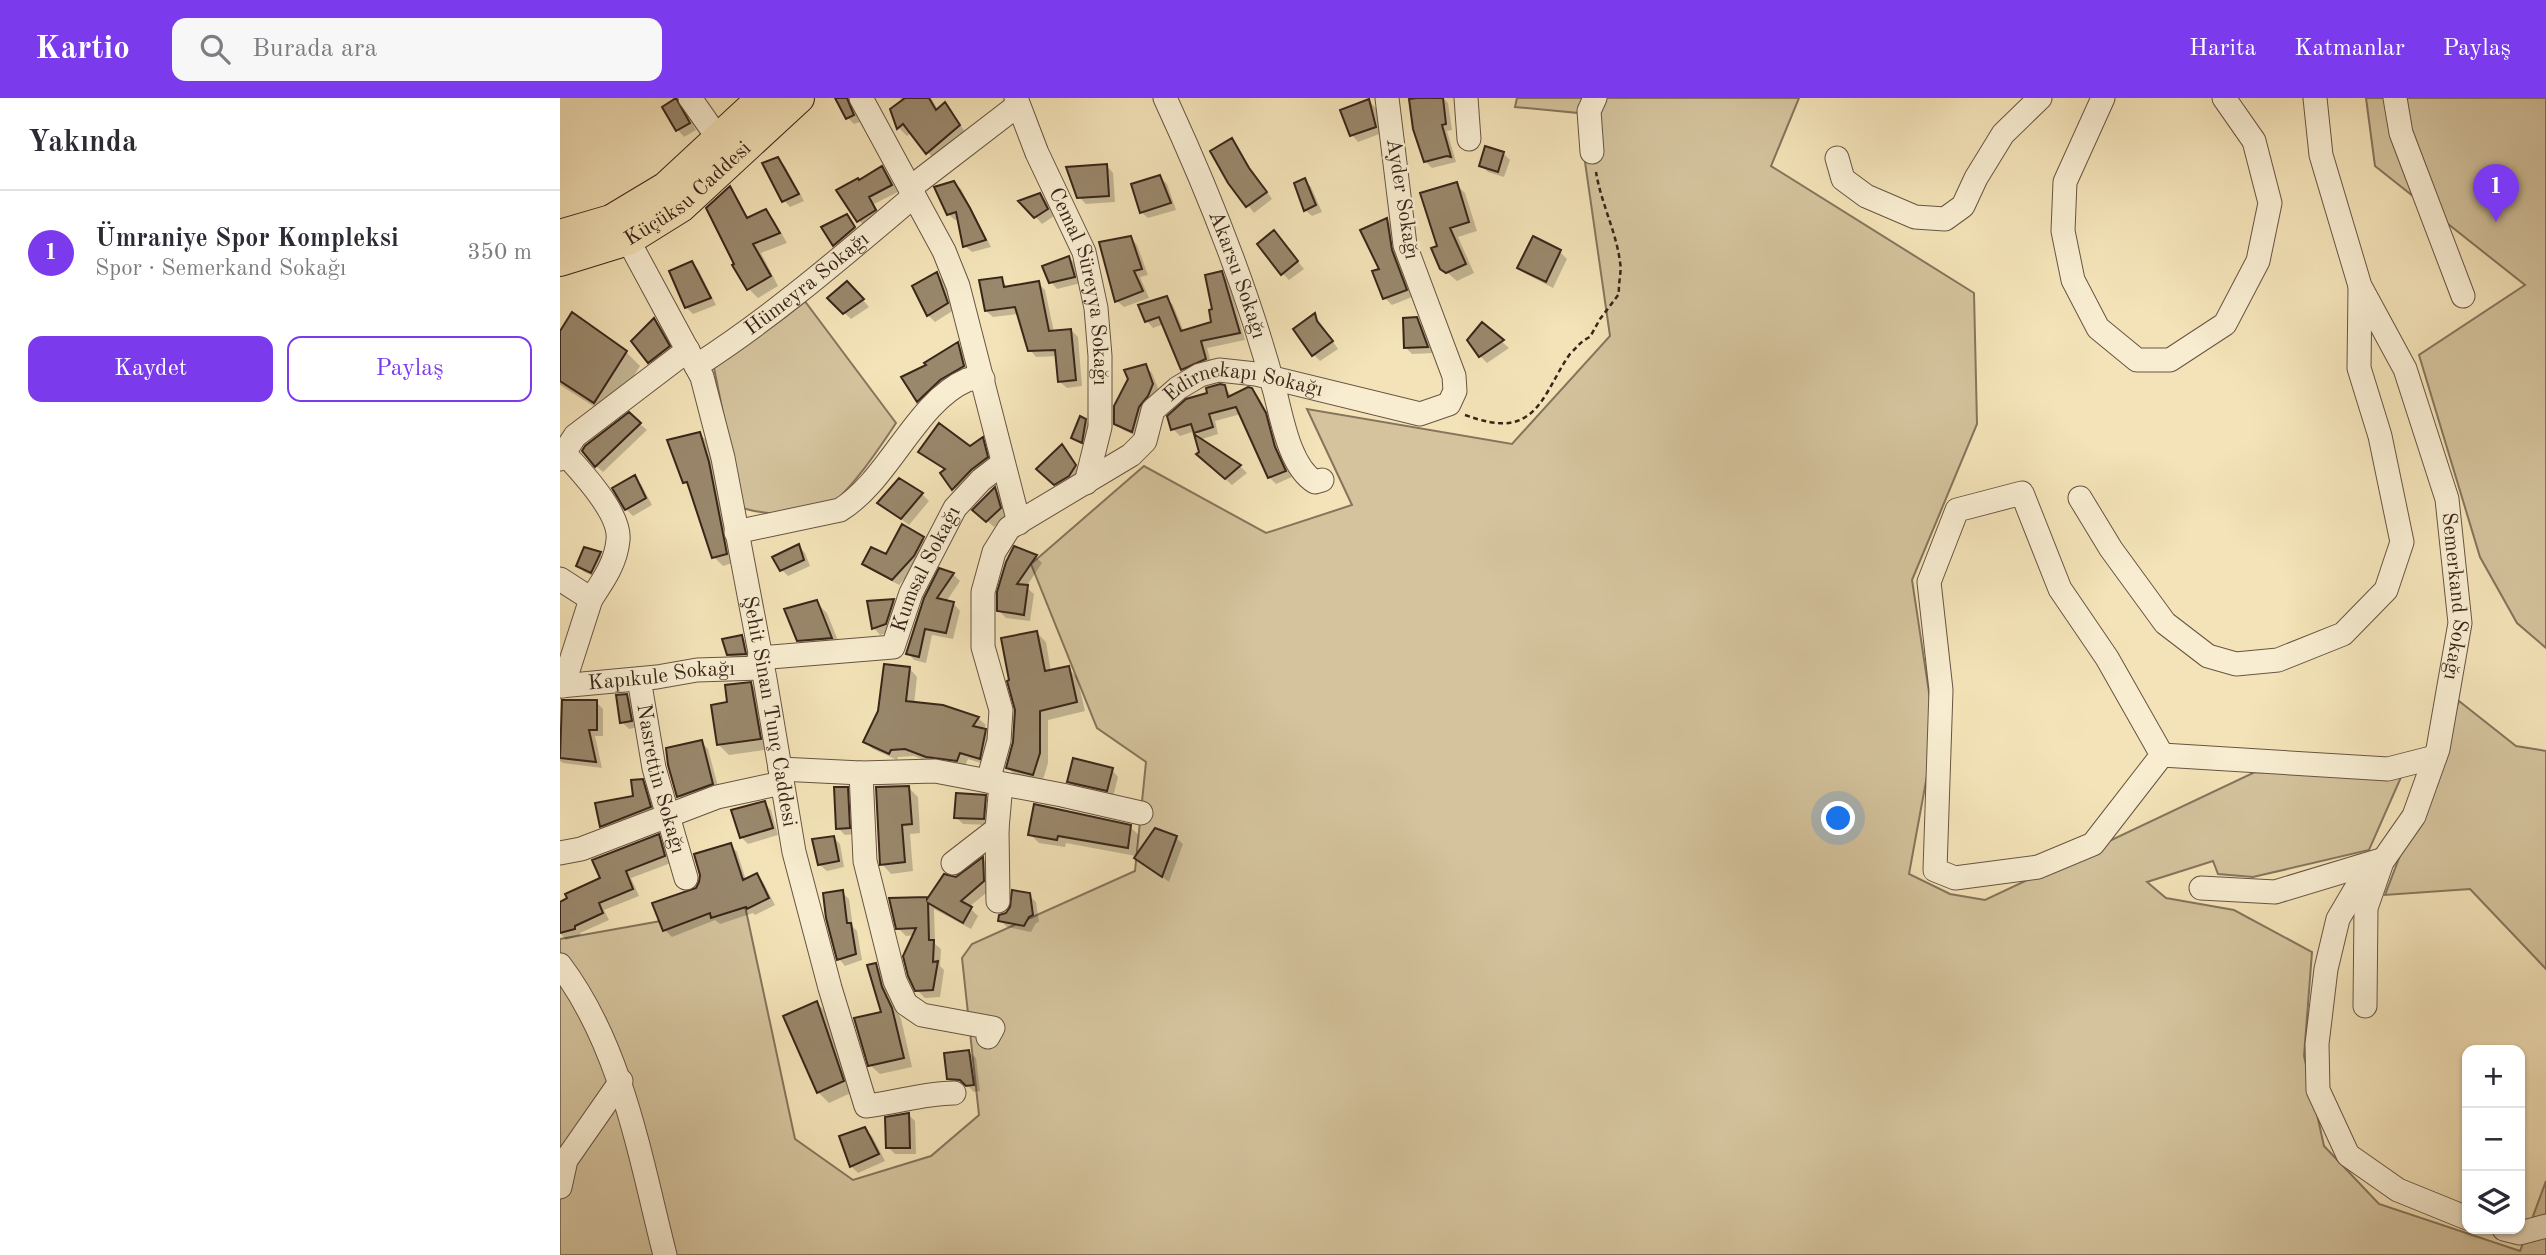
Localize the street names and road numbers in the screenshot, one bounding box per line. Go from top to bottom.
street label: Küçüksu Caddesi [621,137,755,250]
street label: Ayder Sokağı [1382,137,1422,261]
street label: Cemal Süreyya Sokağı [1045,184,1111,385]
street label: Akarsu Sokağı [1205,208,1269,341]
street label: Hümeyra Sokağı [741,228,873,339]
street label: Edirnekapı Sokağı [1160,360,1325,406]
street label: Kumsal Sokağı [888,503,964,635]
street label: Semerkand Sokağı [2438,511,2471,682]
street label: Şehit Sinan Tunç Caddesi [739,594,800,828]
street label: Kapıkule Sokağı [587,658,735,694]
street label: Nasrettin Sokağı [633,702,689,856]

